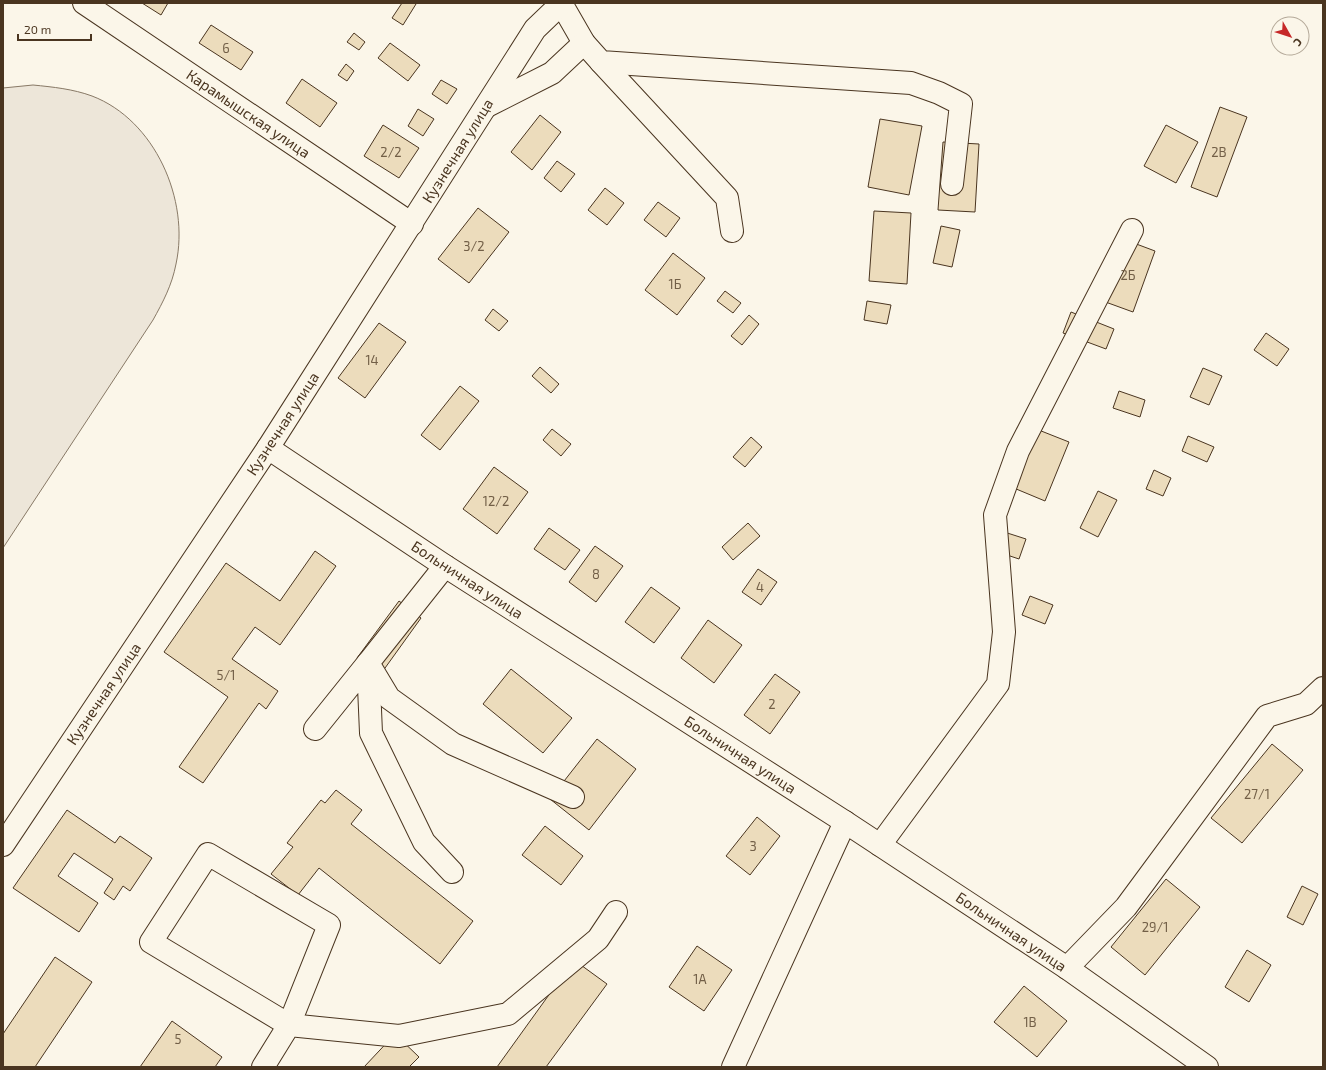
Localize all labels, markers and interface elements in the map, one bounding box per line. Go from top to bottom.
scale bar [18,16,91,42]
north arrow [1270,16,1310,56]
text: 20 m [24,22,51,36]
text: С [1291,36,1305,50]
house number: 6 [222,40,230,56]
street label: Карамышская улица [183,65,314,162]
street label: Кузнечная улица [418,95,497,206]
house number: 2/2 [380,144,402,160]
house number: 2В [1211,144,1227,160]
house number: 3/2 [463,238,485,254]
house number: 2Б [1120,267,1136,283]
house number: 1Б [669,276,682,292]
house number: 14 [365,352,379,368]
street label: Кузнечная улица [242,368,323,479]
house number: 12/2 [483,493,509,509]
street label: Больничная улица [408,536,527,623]
house number: 8 [592,566,600,582]
house number: 4 [756,579,764,595]
street label: Кузнечная улица [62,639,145,749]
house number: 5/1 [217,667,235,683]
house number: 2 [768,696,776,712]
street label: Больничная улица [681,711,800,798]
house number: 27/1 [1244,786,1270,802]
house number: 3 [749,838,757,854]
street label: Больничная улица [952,887,1070,976]
house number: 29/1 [1142,919,1168,935]
house number: 1А [693,971,707,987]
house number: 1В [1023,1014,1037,1030]
house number: 5 [175,1031,182,1047]

